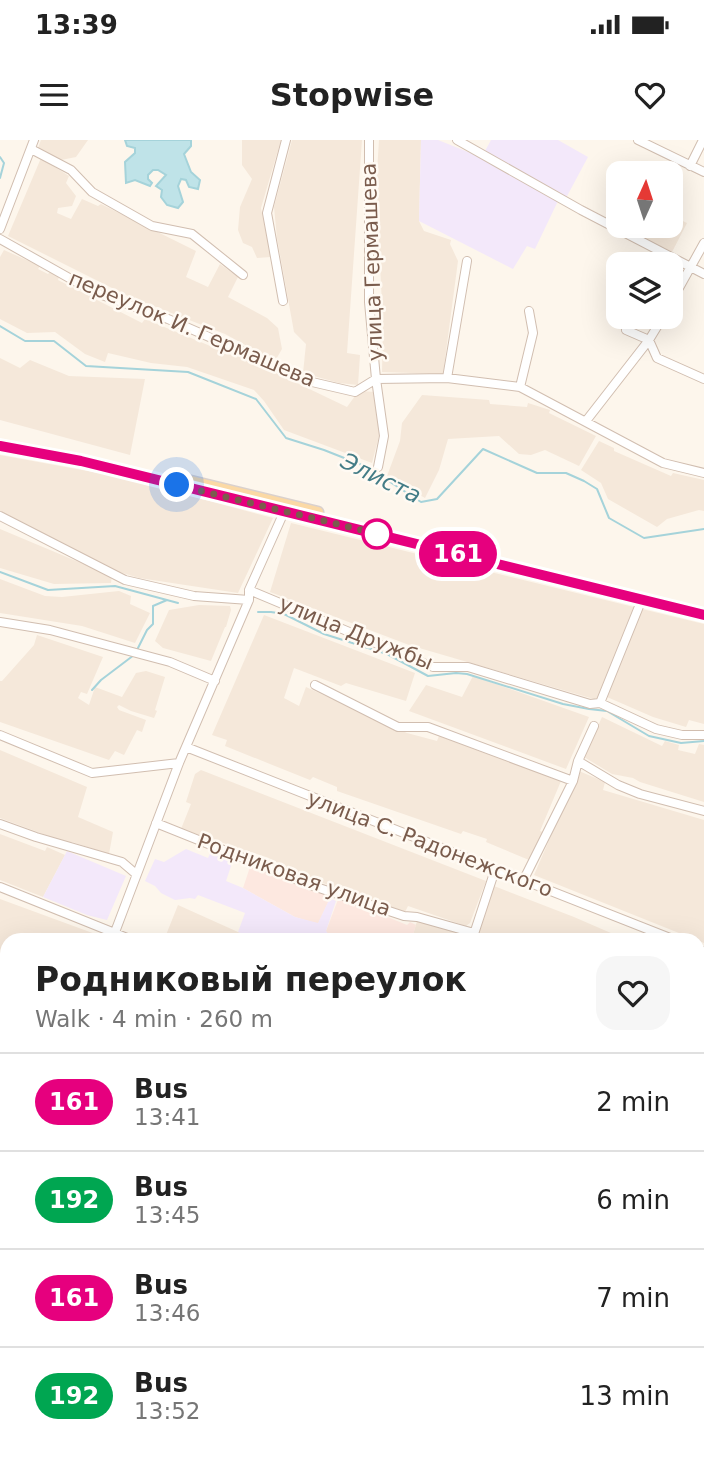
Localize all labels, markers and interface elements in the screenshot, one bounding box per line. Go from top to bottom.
text: 13:39 [35,10,118,40]
icon: menu [35,76,73,114]
text: Stopwise [270,76,434,114]
icon: heart [631,76,669,114]
north arrow [606,161,682,238]
map controls [606,161,683,329]
street label: улица Гермашева [357,162,387,362]
button: layers [606,252,683,329]
street label: переулок И. Гермашева [65,266,319,392]
water label: Элиста [336,447,425,509]
your location [159,467,194,502]
unlabelled marker [362,519,392,549]
line badge: 161 [418,531,498,577]
text: 161 [433,540,483,568]
street label: улица Дружбы [275,591,437,675]
street label: улица С. Радонежского [304,786,556,902]
street label: Родниковая улица [194,829,394,921]
button: heart [596,956,670,1030]
text: Родниковый переулок [35,960,467,999]
text: Walk · 4 min · 260 m [35,1006,273,1032]
text: Bus [134,1074,188,1104]
text: 2 min [596,1087,670,1117]
text: 161 [49,1088,99,1116]
text: 13:41 [134,1104,200,1130]
text: Bus [134,1172,188,1202]
text: 6 min [596,1185,670,1215]
text: 192 [49,1186,99,1214]
text: 13:45 [134,1202,200,1228]
text: Bus [134,1270,188,1300]
text: 7 min [596,1283,670,1313]
text: 161 [49,1284,99,1312]
text: 13:46 [134,1300,200,1326]
text: Bus [134,1368,188,1398]
text: 13 min [580,1381,670,1411]
text: 192 [49,1382,99,1410]
text: 13:52 [134,1398,200,1424]

